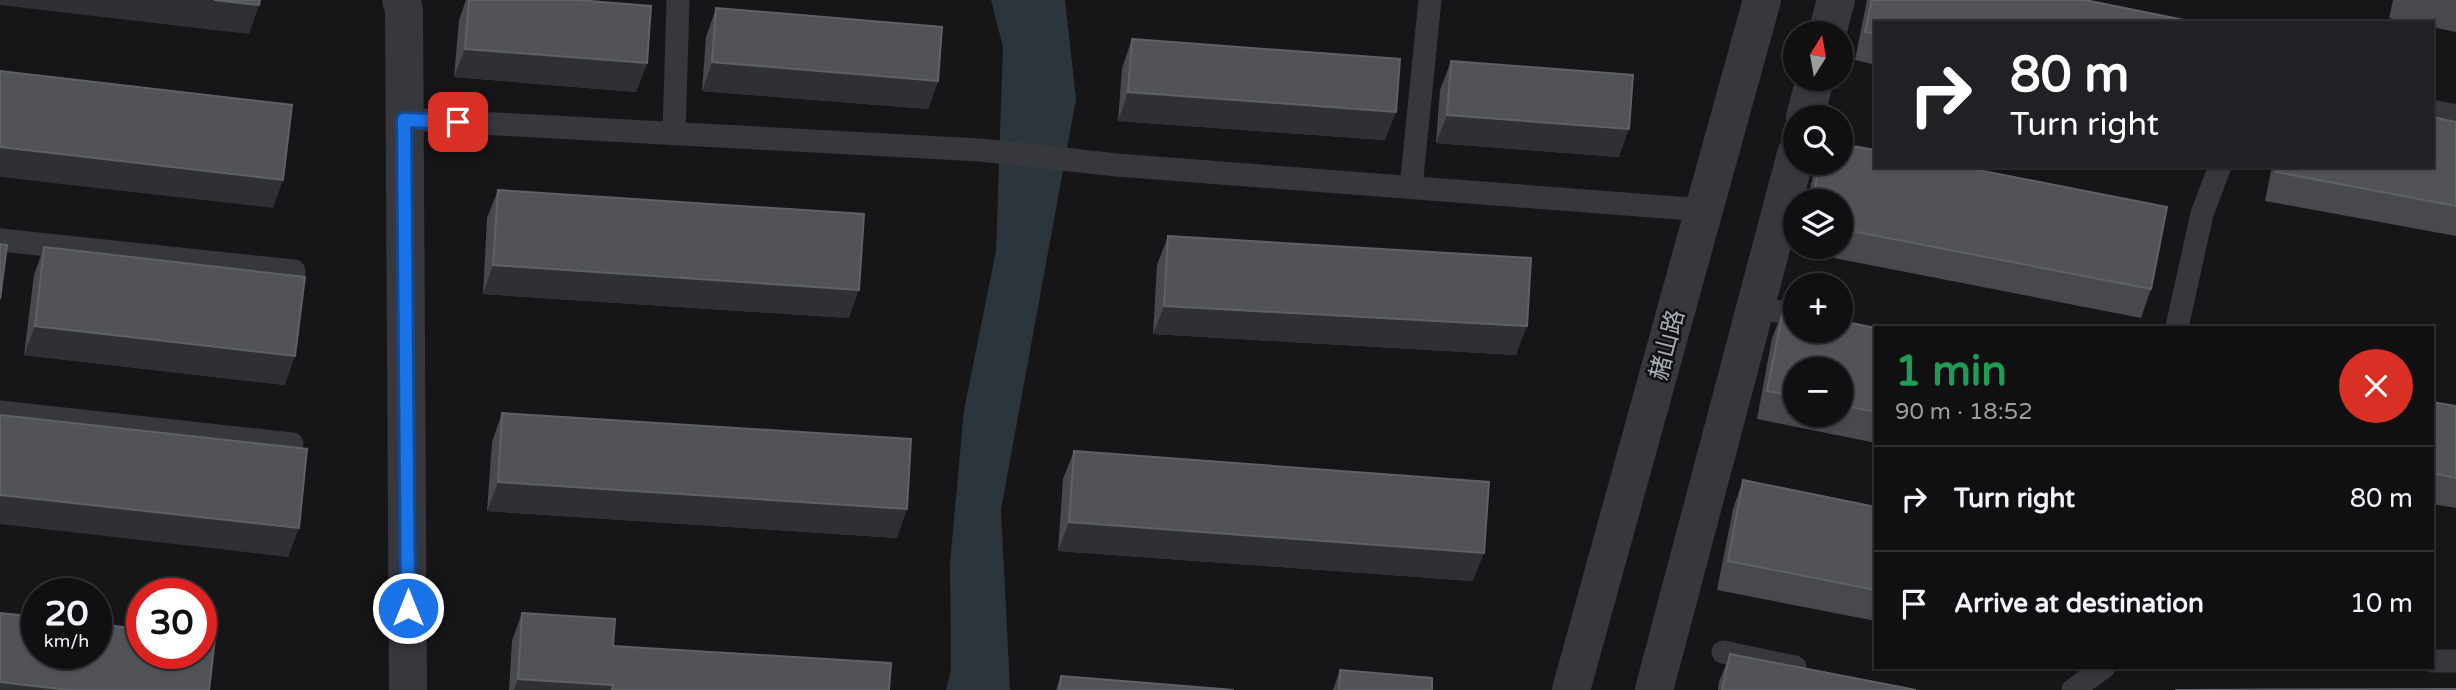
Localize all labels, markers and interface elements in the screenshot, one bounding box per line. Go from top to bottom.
north arrow [1783,21,1853,91]
map controls [1783,21,1853,427]
text: 80 m [2010,46,2129,105]
icon: right [1895,49,1986,140]
pin [428,92,488,152]
icon: arrive [439,103,477,141]
button: search [1783,105,1853,175]
text: Turn right [2010,106,2159,144]
button: layers [1783,189,1853,259]
button: + [1783,273,1853,343]
street label: 赭山路 [1644,307,1691,384]
text: 1 min [1895,346,2007,397]
button: close [2339,349,2413,423]
button: − [1783,357,1853,427]
text: 90 m · 18:52 [1895,398,2033,426]
icon: right [1895,480,1933,518]
text: Turn right [1954,483,2075,514]
text: 80 m [2350,483,2413,514]
position arrow [371,571,445,645]
speed limit sign: 30 [126,578,217,669]
icon: arrive [1895,585,1933,623]
text: Arrive at destination [1954,588,2204,619]
text: 10 m [2350,588,2413,619]
text: 20 [45,593,88,635]
text: km/h [44,630,89,652]

